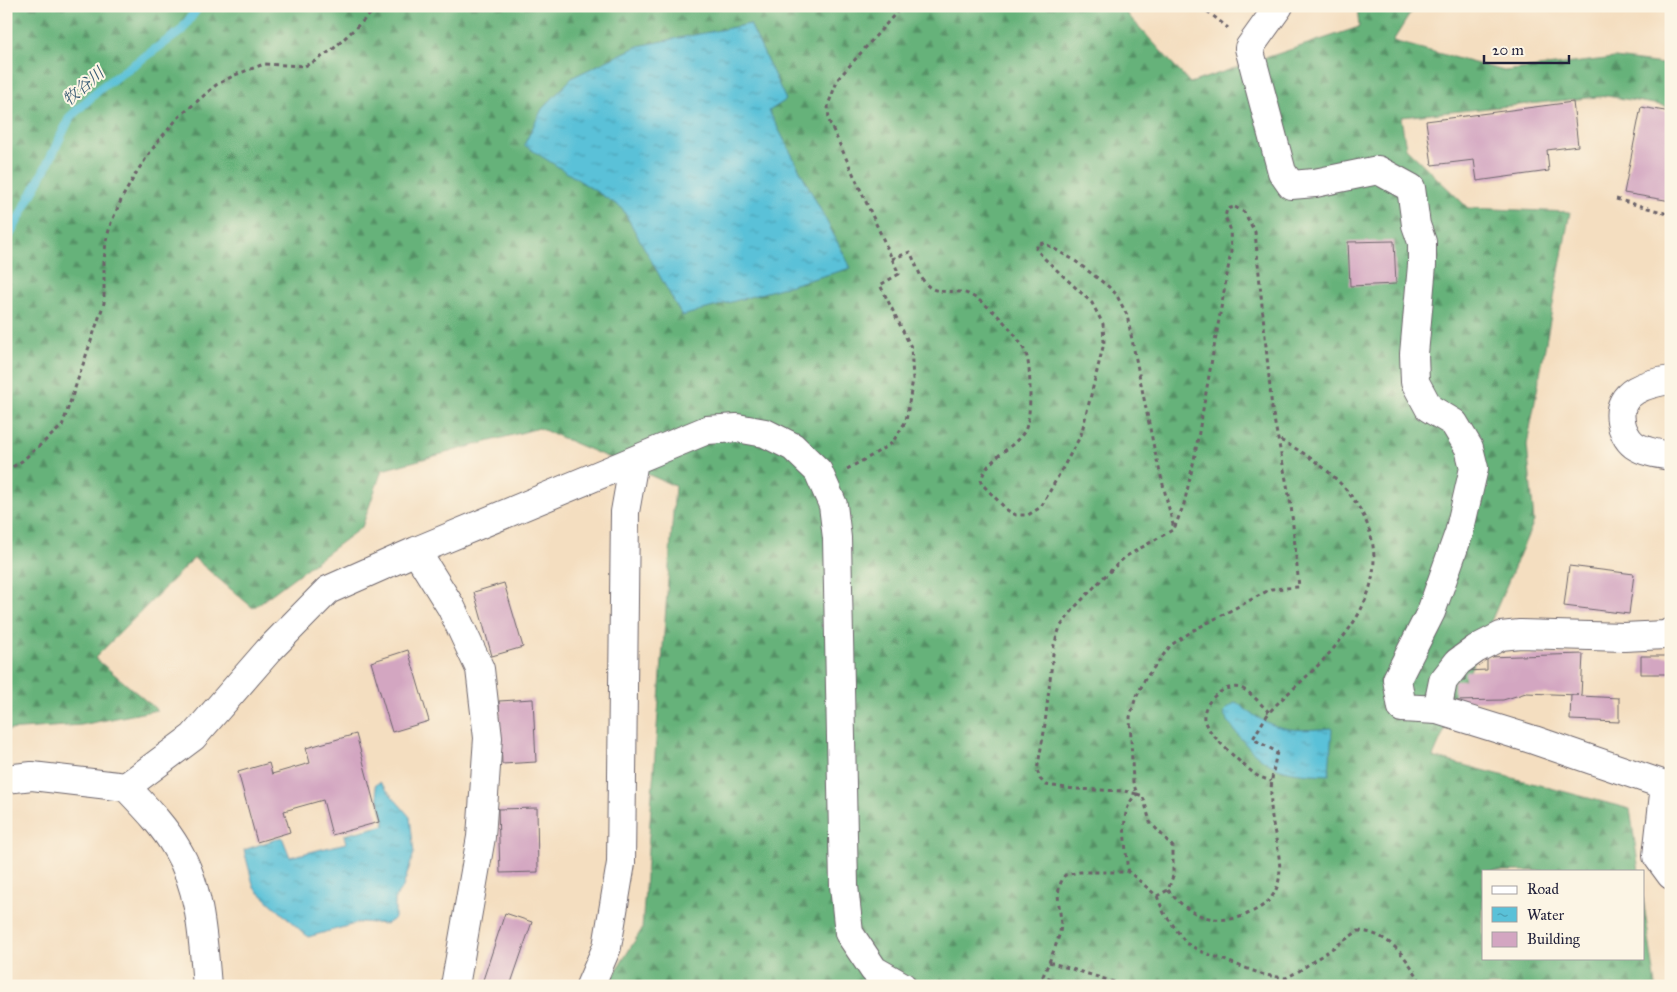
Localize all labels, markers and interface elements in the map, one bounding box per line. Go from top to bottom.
scale bar [1484,32,1570,64]
text: 20 m [1492,41,1524,59]
water label: 牧谷川 [59,62,109,109]
legend [1482,870,1644,960]
text: Road [1527,880,1559,898]
text: Water [1527,906,1564,924]
text: Building [1527,930,1581,948]

